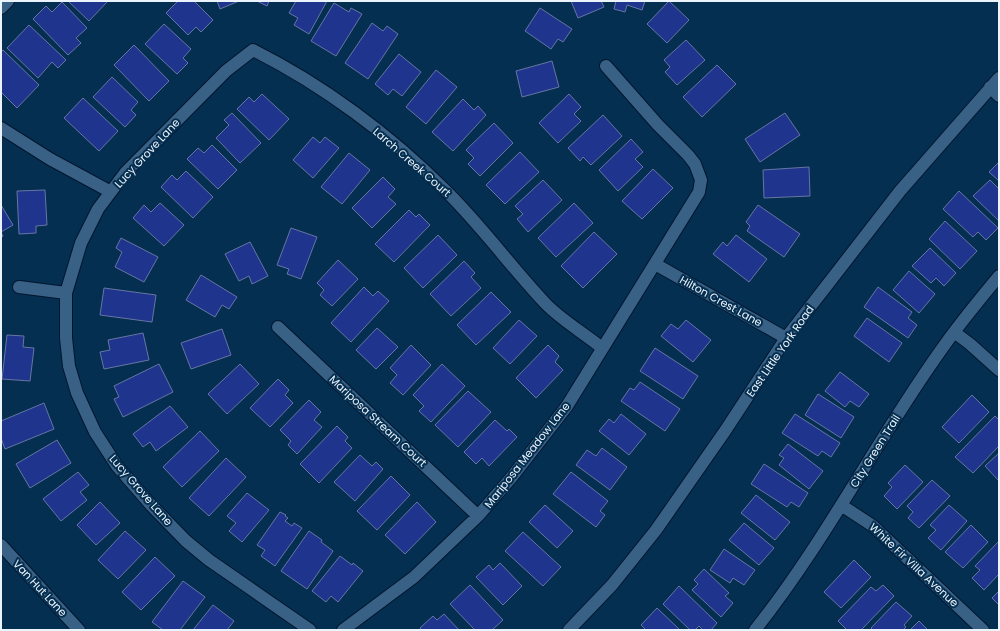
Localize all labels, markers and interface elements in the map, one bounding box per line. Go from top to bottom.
street label: Lucy Grove Lane [111,115,183,191]
street label: Larch Creek Court [370,124,454,200]
street label: Hilton Crest Lane [677,272,765,330]
street label: East Little York Road [742,302,818,400]
street label: Mariposa Stream Court [326,371,430,471]
street label: Mariposa Meadow Lane [481,399,574,511]
street label: City Green Trail [846,411,904,491]
street label: Lucy Grove Lane [106,451,176,529]
street label: White Fir Villa Avenue [866,519,962,611]
street label: Van Hut Lane [9,556,71,620]

